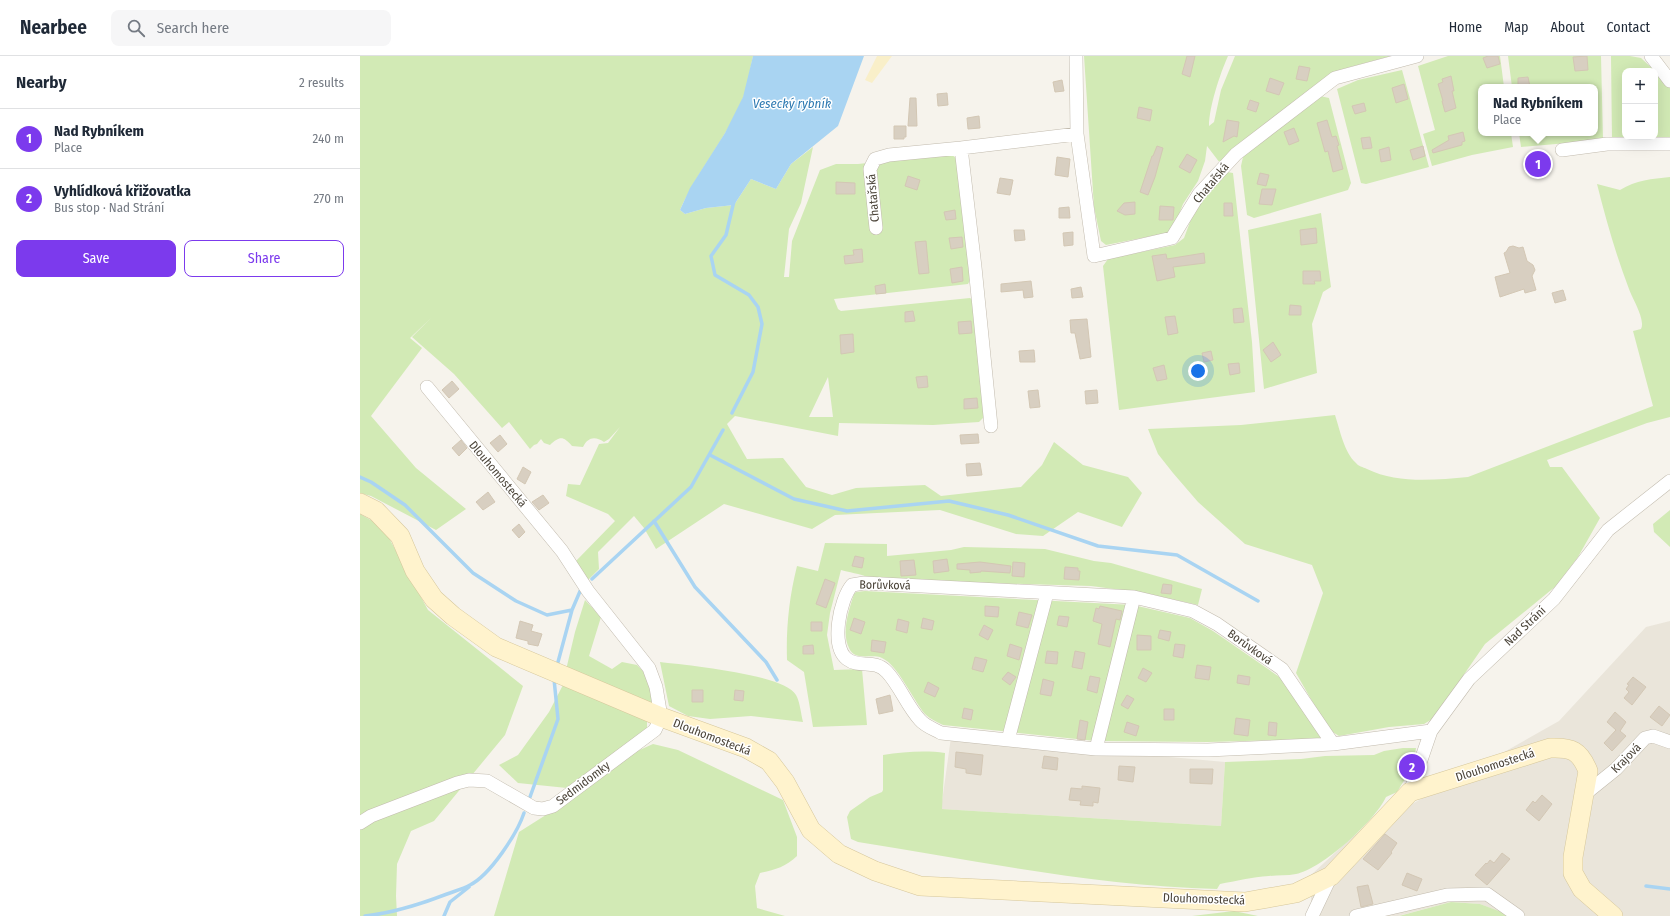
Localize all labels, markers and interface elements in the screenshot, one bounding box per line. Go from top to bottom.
search box [111,10,391,46]
text: Nearbee [20,16,87,39]
icon: search [125,17,147,39]
text: Search here [157,19,229,37]
text: Home [1449,19,1482,36]
text: Map [1504,19,1528,36]
text: About [1550,19,1585,36]
text: Contact [1607,19,1650,36]
map controls [1622,68,1658,140]
button: + [1622,68,1658,104]
text: Nearby [16,72,67,93]
text: 2 results [299,75,344,90]
popup [1478,84,1598,136]
text: Nad Rybníkem [1493,94,1583,112]
water label: Vesecký rybník [753,96,832,111]
button: − [1622,104,1658,140]
text: Place [1493,112,1521,127]
text: Nad Rybníkem [54,122,144,140]
text: 1 [26,131,32,146]
text: 240 m [312,131,344,146]
text: Place [54,140,82,155]
pin: 1 [1525,149,1551,179]
street label: Chatařská [1190,160,1232,206]
street label: Chatařská [864,173,882,223]
text: Vyhlídková křižovatka [54,182,191,200]
text: 2 [26,191,32,206]
text: 270 m [313,191,344,206]
text: Bus stop · Nad Strání [54,200,164,215]
button: Save [16,240,176,277]
button: Share [184,240,344,277]
your location [1188,361,1208,381]
street label: Dlouhomostecká [466,438,530,510]
street label: Borůvková [859,578,911,592]
street label: Nad Strání [1501,603,1549,649]
street label: Borůvková [1225,627,1275,668]
street label: Dlouhomostecká [671,716,753,758]
street label: Krajová [1608,740,1644,776]
street label: Dlouhomostecká [1454,746,1536,784]
pin: 2 [1399,752,1425,782]
street label: Sedmidomky [553,758,613,808]
street label: Dlouhomostecká [1163,891,1245,907]

